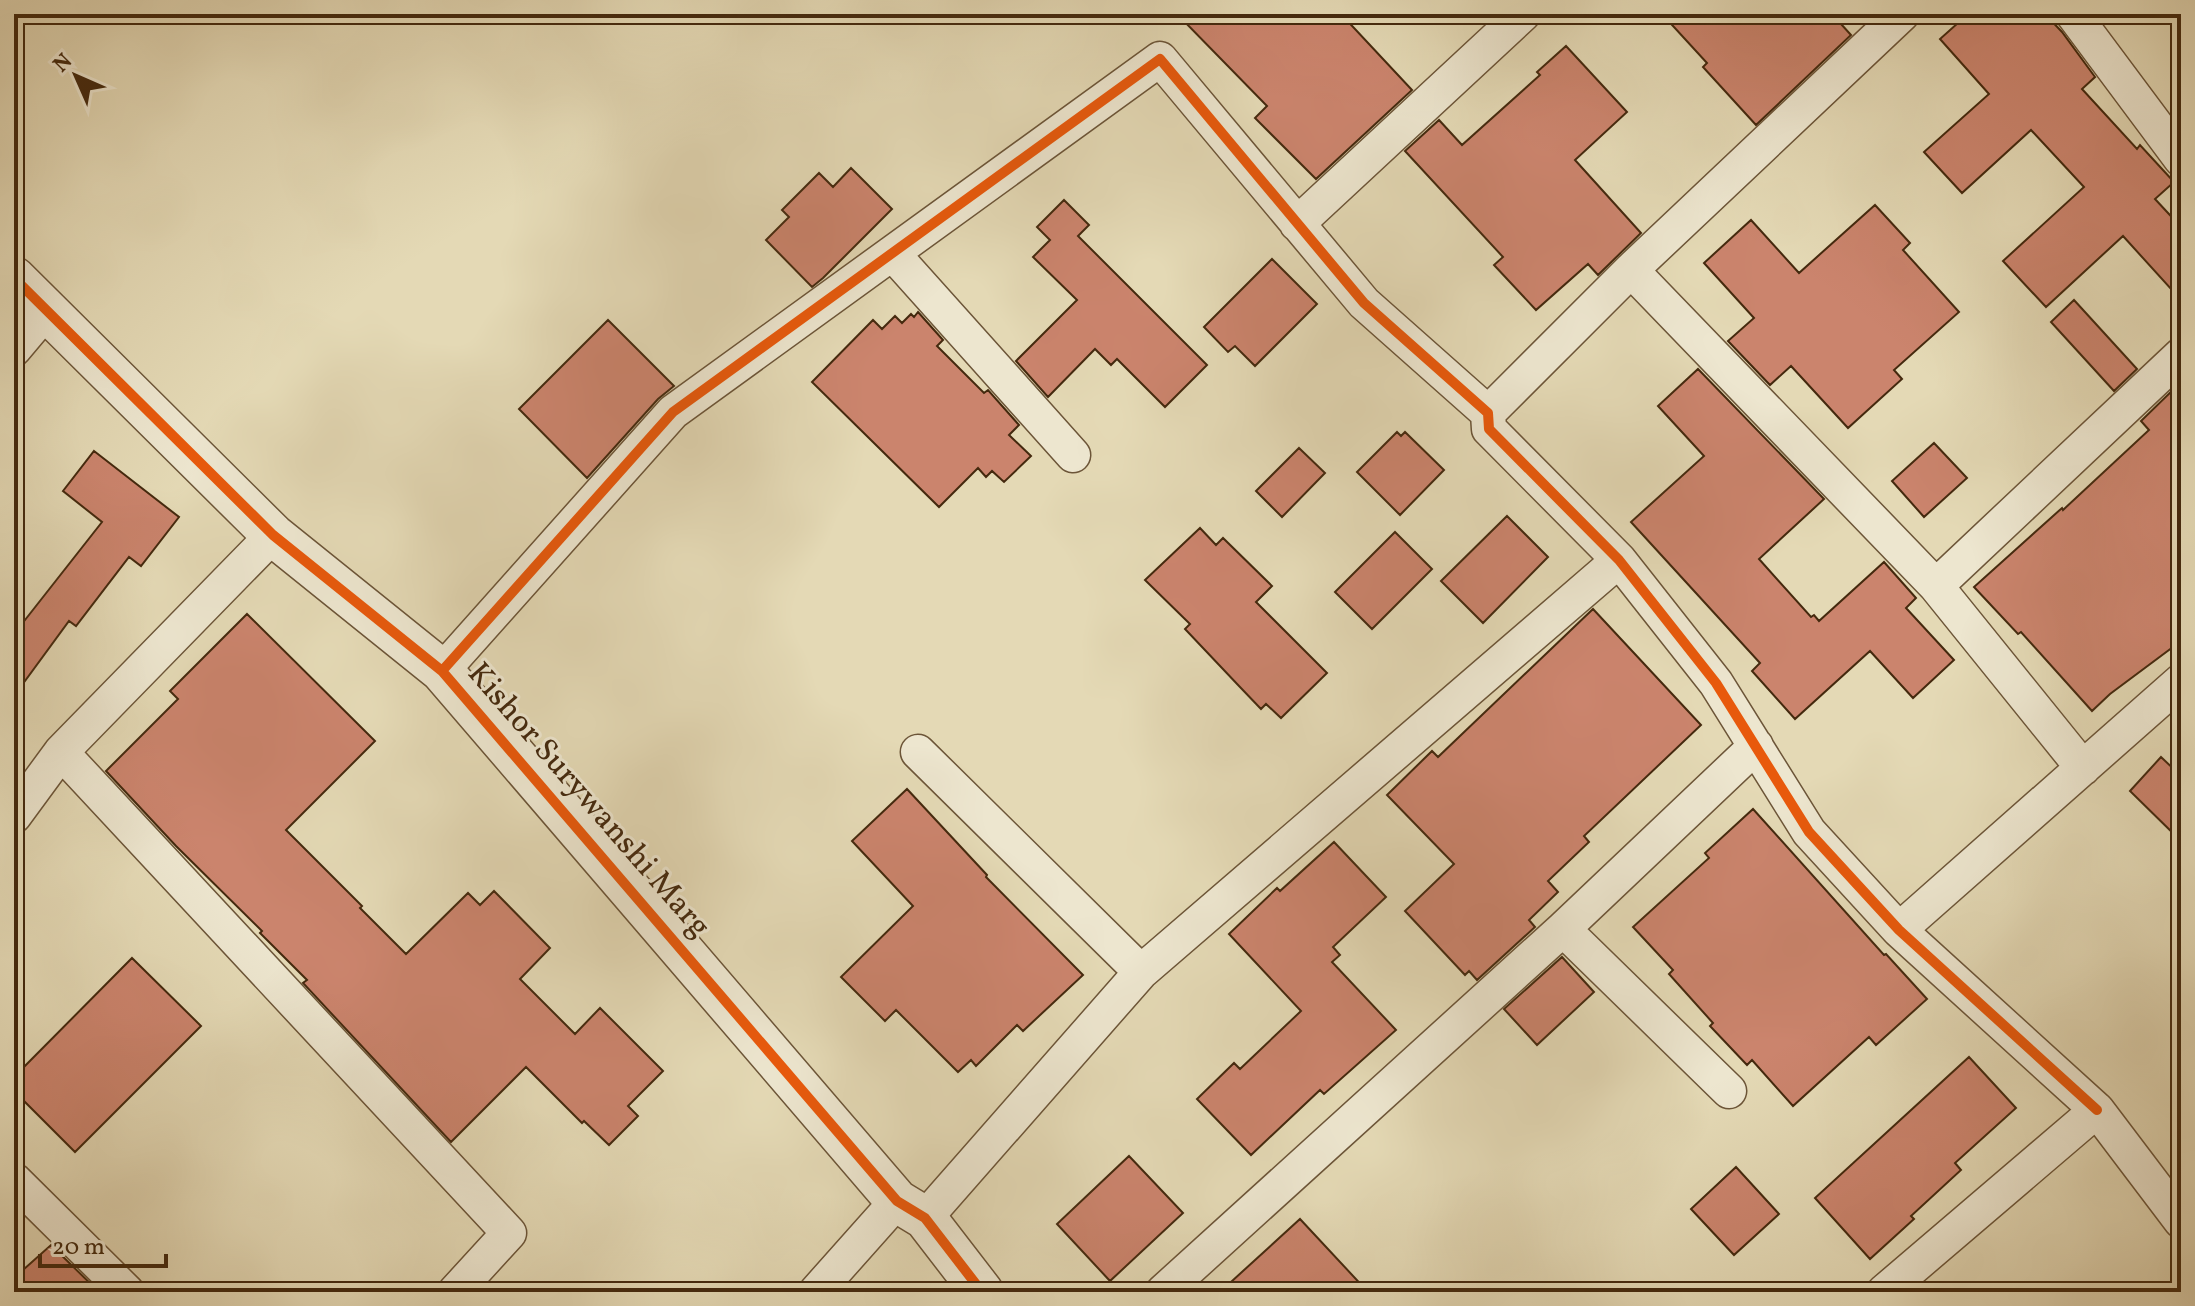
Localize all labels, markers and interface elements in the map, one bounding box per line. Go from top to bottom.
north arrow [36,36,116,116]
text: N [47,47,80,80]
street label: Kishor Surywanshi Marg [456,654,720,948]
scale bar [40,1218,166,1268]
text: 20 m [52,1231,105,1265]

